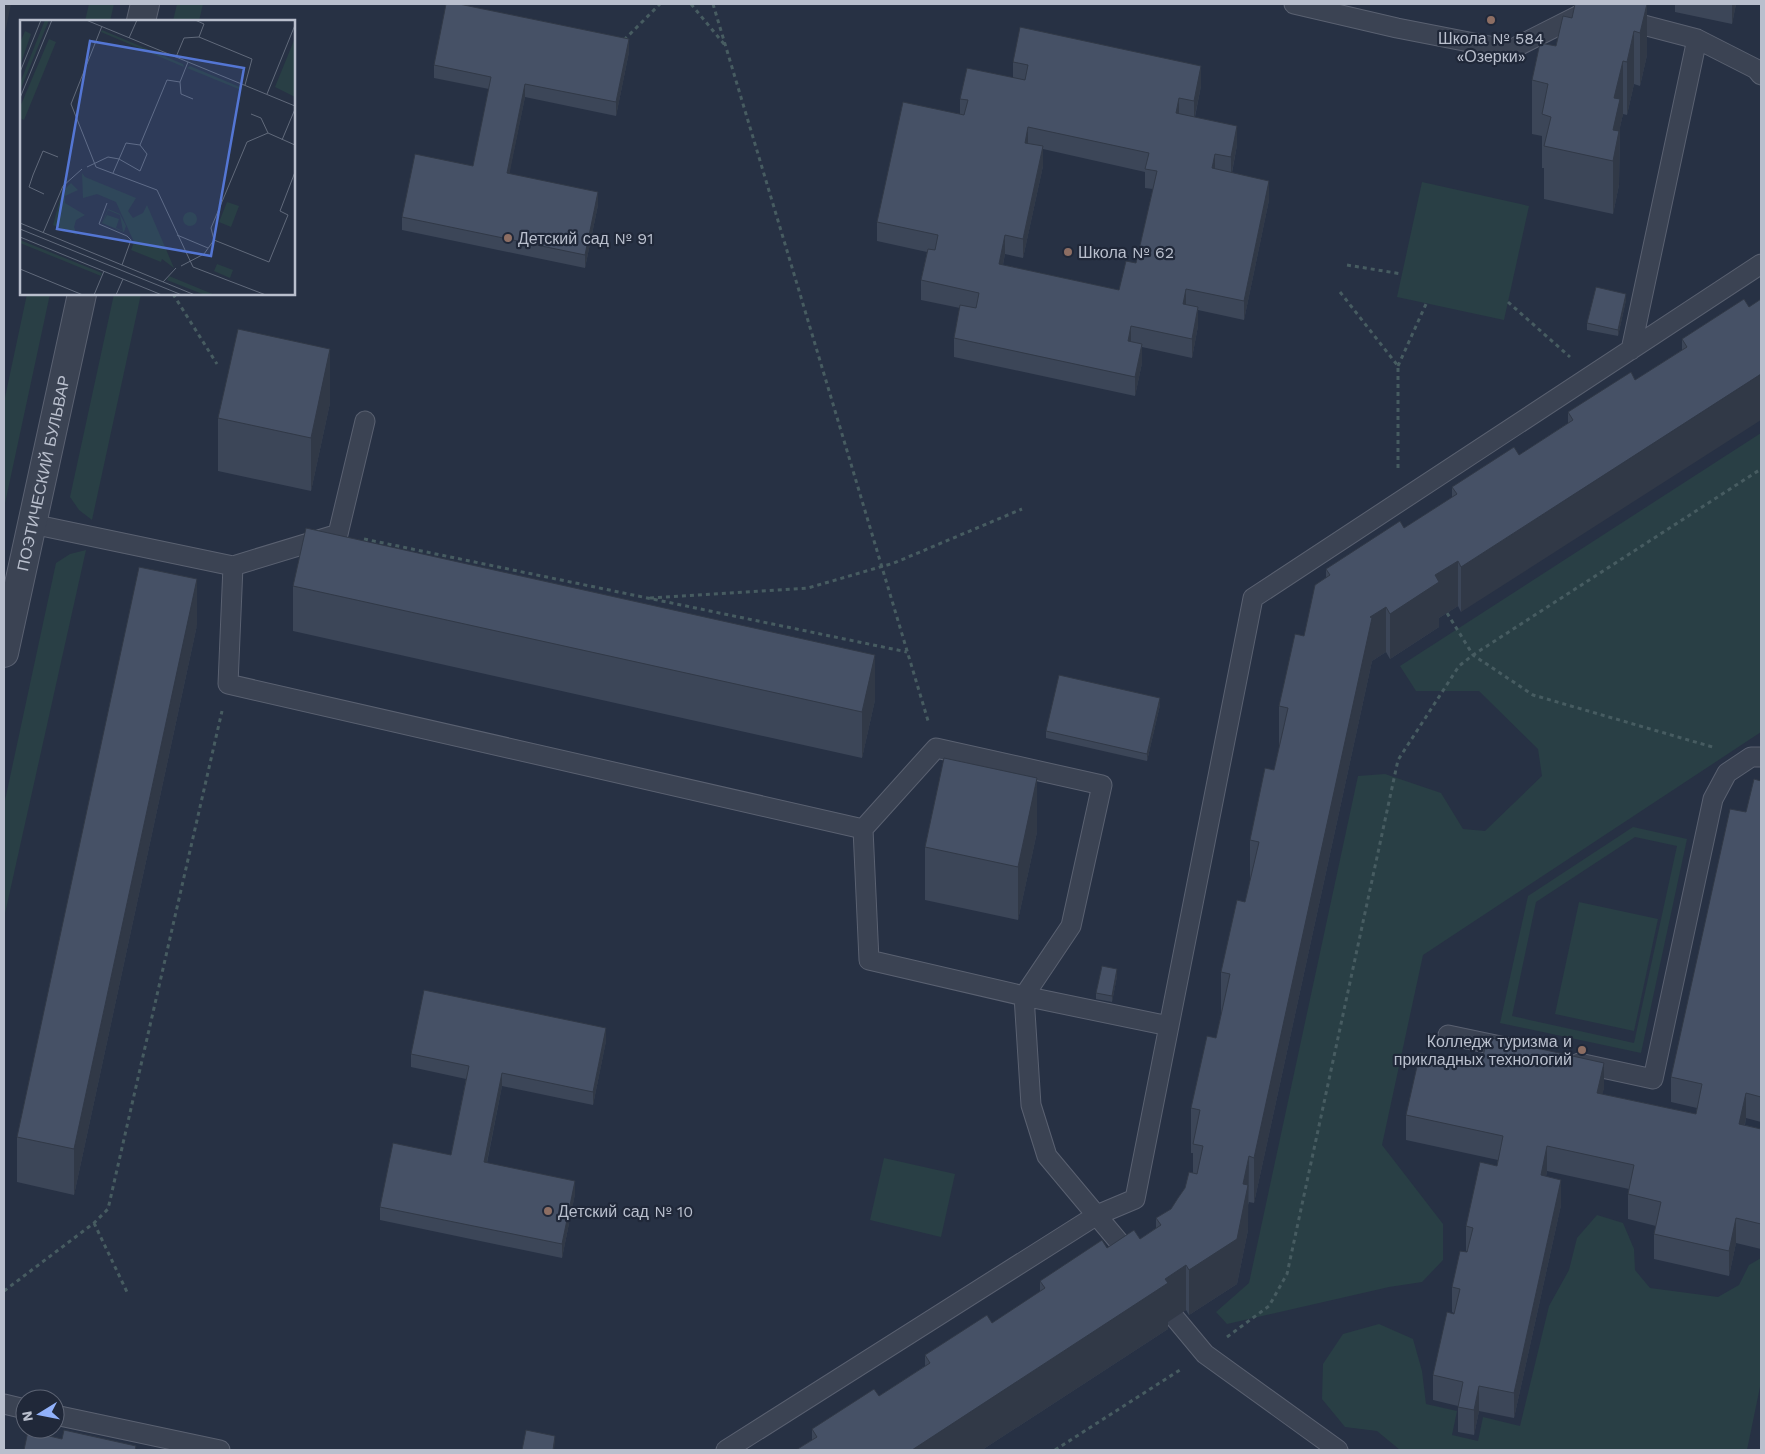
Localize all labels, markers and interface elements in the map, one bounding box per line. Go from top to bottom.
marker: Школа № 584 «Озерки» [1485,14,1497,26]
inset map [20,20,295,295]
place label: Школа № 584 «Озерки» [1438,29,1544,66]
place label: Детский сад № 91 [518,229,653,248]
marker: Детский сад № 91 [502,232,514,244]
place label: Школа № 62 [1078,243,1174,262]
marker: Школа № 62 [1062,246,1074,258]
street label: ПОЭТИЧЕСКИЙ БУЛЬВАР [13,374,74,573]
place label: Колледж туризма и прикладных технологий [1394,1032,1572,1069]
marker: Колледж туризма и прикладных технологий [1576,1044,1588,1056]
place label: Детский сад № 10 [558,1202,693,1221]
marker: Детский сад № 10 [542,1205,554,1217]
north arrow [15,1389,65,1439]
text: N [18,1410,36,1423]

